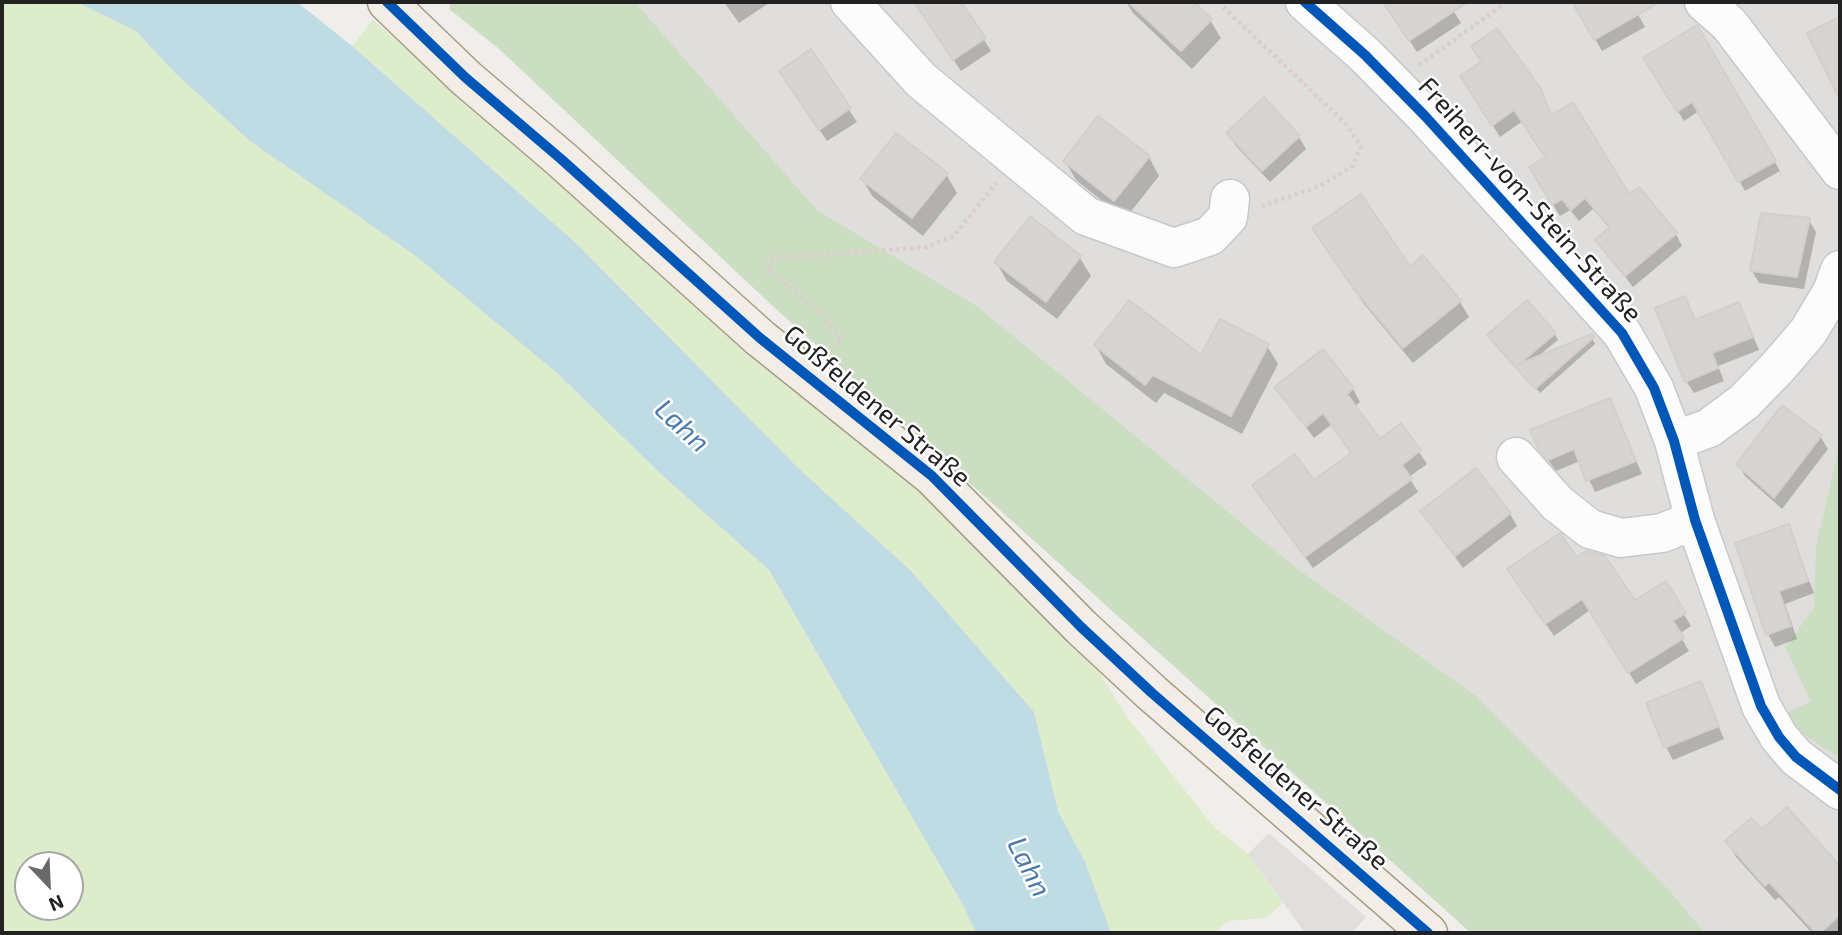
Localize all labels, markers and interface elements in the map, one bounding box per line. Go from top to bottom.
street label: Freiherr-vom-Stein-Straße [1412,71,1648,329]
street label: Goßfeldener Straße [777,319,977,493]
water label: Lahn [648,392,716,460]
street label: Goßfeldener Straße [1197,699,1395,877]
water label: Lahn [1000,831,1058,903]
north arrow [14,851,84,921]
text: N [46,891,67,917]

